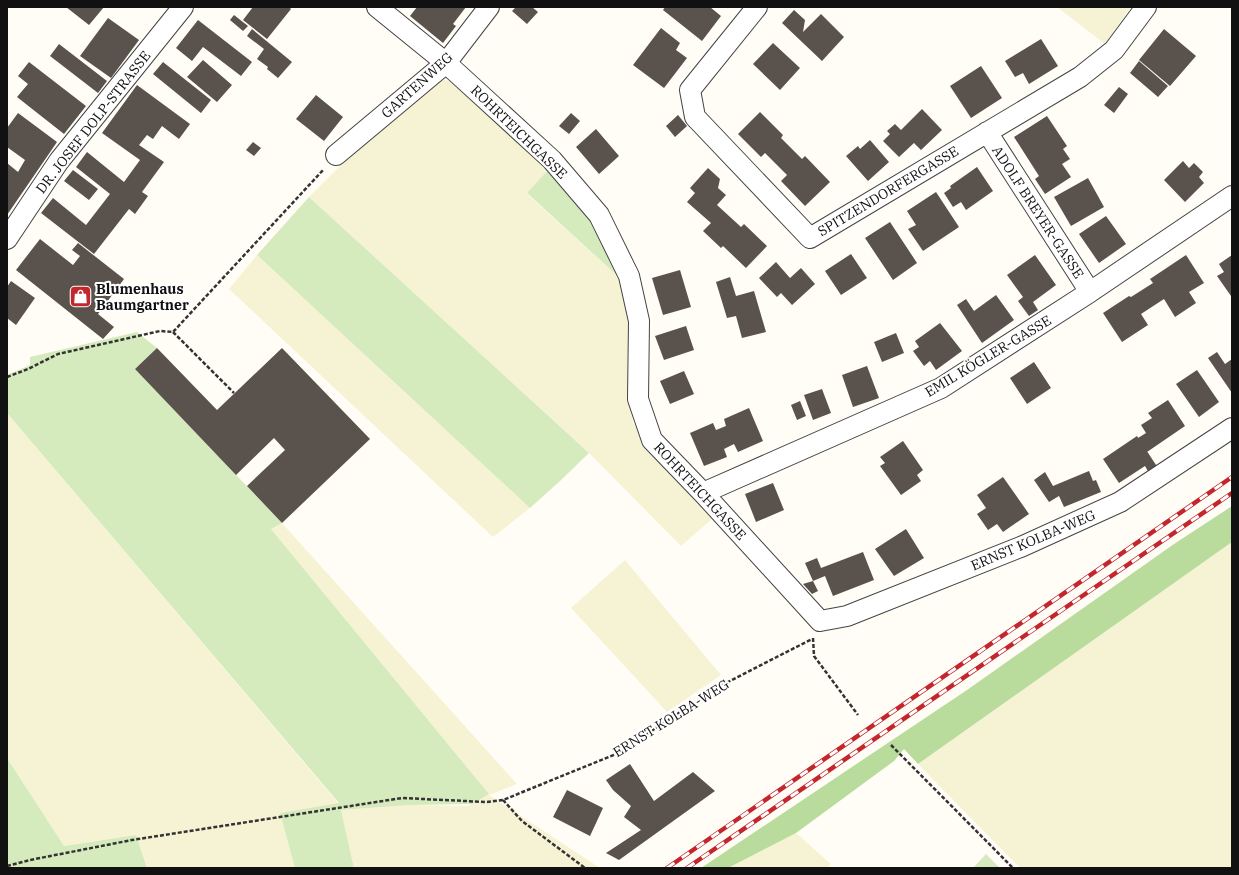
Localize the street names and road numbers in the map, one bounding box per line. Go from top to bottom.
street label: DR. JOSEF DOLP-STRASSE [32,47,154,197]
street label: GARTENWEG [377,48,457,122]
street label: ROHRTEICHGASSE [467,81,571,183]
street label: SPITZENDORFERGASSE [814,142,962,240]
street label: ADOLF BREYER-GASSE [988,142,1088,282]
street label: EMIL KÖGLER-GASSE [921,311,1055,401]
street label: ROHRTEICHGASSE [650,438,750,544]
street label: ERNST KOLBA-WEG [968,506,1098,574]
street label: ERNST KOLBA-WEG [610,675,732,761]

